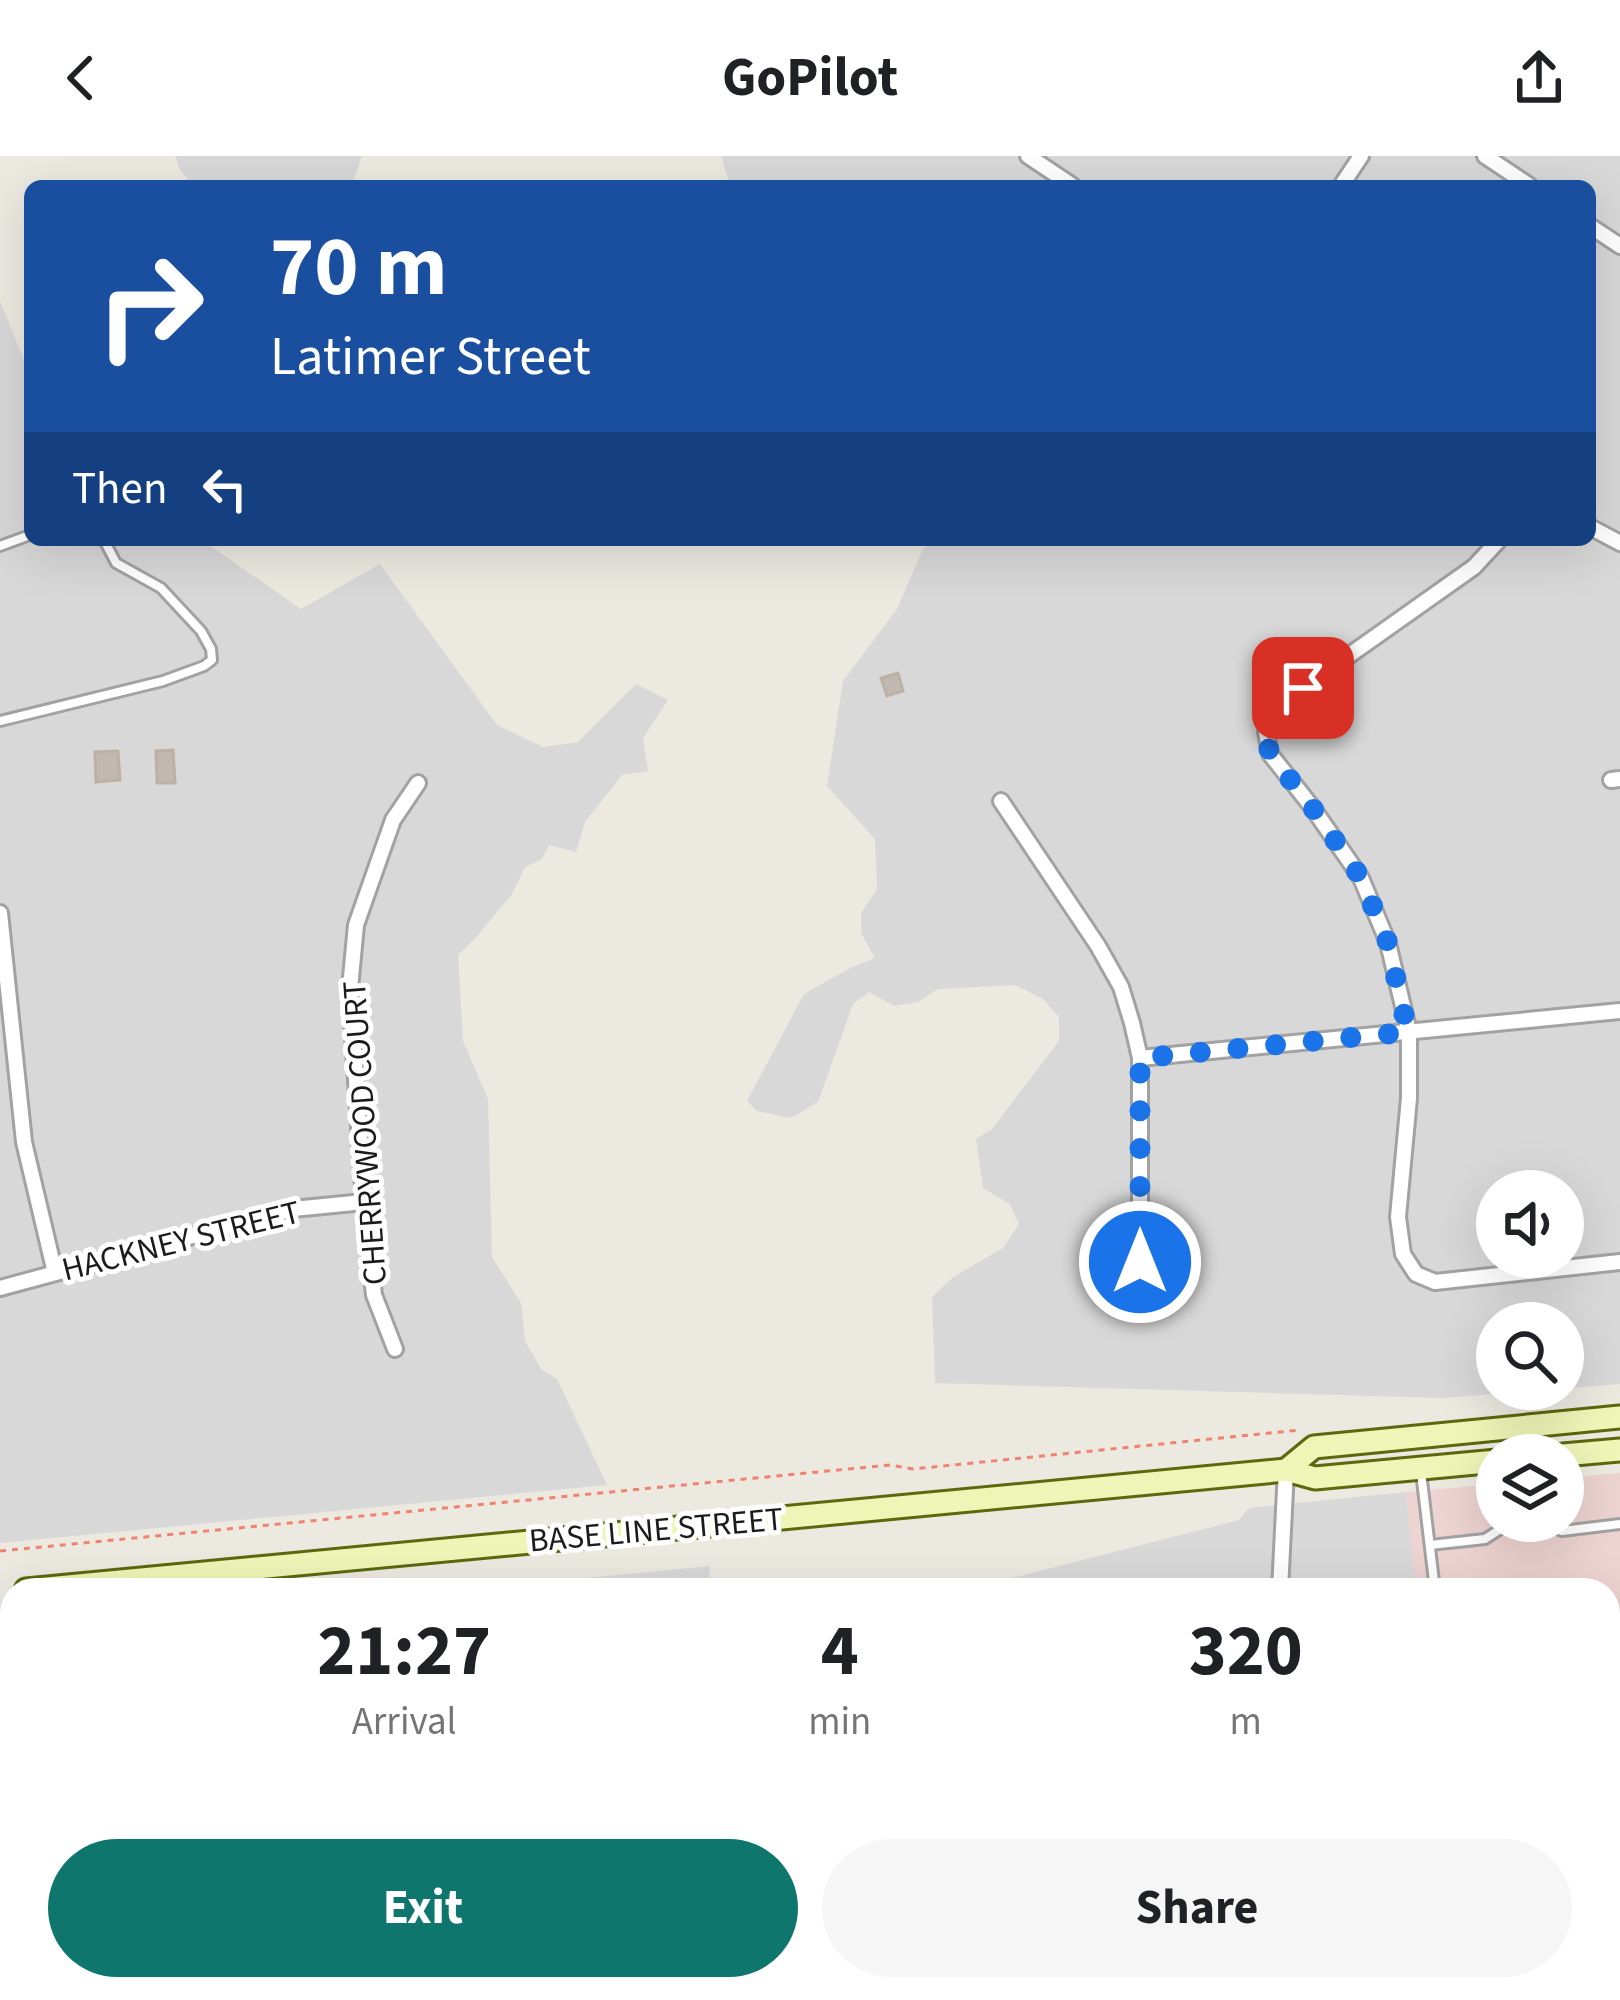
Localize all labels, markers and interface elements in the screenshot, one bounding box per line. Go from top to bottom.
text: GoPilot [722,40,898,117]
icon: back [48,45,114,111]
icon: share [1506,45,1572,111]
text: 70 m [270,208,448,328]
icon: right [72,228,228,384]
text: Latimer Street [270,319,591,396]
icon: left [192,456,258,522]
text: Then [72,457,168,521]
pin [1252,637,1354,739]
icon: arrive [1270,655,1336,721]
street label: CHERRYWOOD COURT [331,979,399,1287]
map controls [1476,1170,1584,1542]
button: sound [1476,1170,1584,1278]
street label: HACKNEY STREET [57,1189,305,1293]
position arrow [1077,1199,1203,1325]
button: search [1476,1302,1584,1410]
button: layers [1476,1434,1584,1542]
street label: BASE LINE STREET [527,1495,785,1565]
text: 21:27 [317,1600,491,1703]
text: 4 [821,1600,859,1703]
text: 320 [1189,1600,1303,1703]
text: Arrival [352,1694,457,1750]
text: min [808,1694,871,1750]
text: m [1230,1694,1262,1750]
button: Exit [48,1839,798,1977]
button: Share [822,1839,1572,1977]

